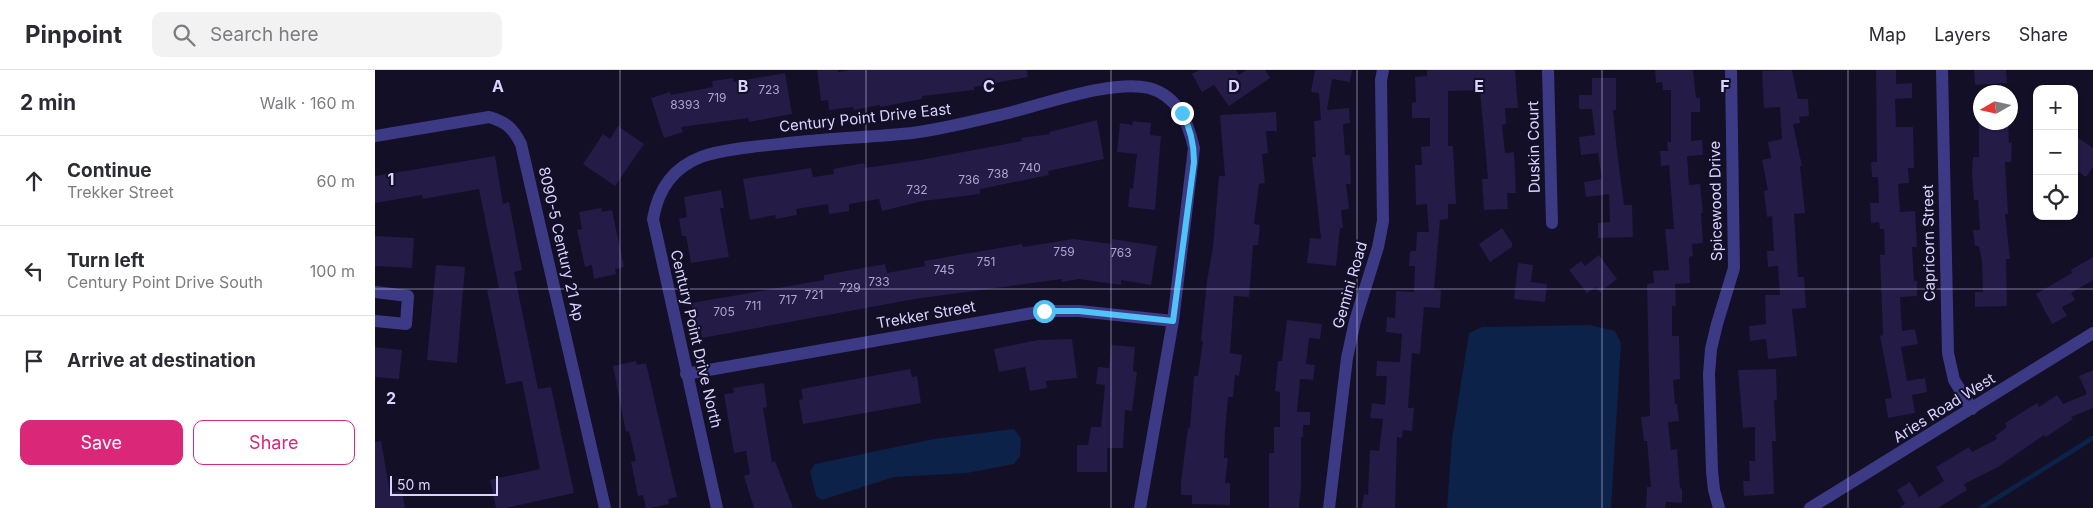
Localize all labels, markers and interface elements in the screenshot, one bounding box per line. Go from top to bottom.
search box [152,12,502,57]
text: Pinpoint [25,20,122,49]
icon: search [170,21,198,49]
text: Search here [210,23,319,46]
text: Map [1869,24,1906,45]
text: Layers [1934,24,1991,45]
text: Share [2019,24,2068,45]
text: A [492,76,504,96]
text: B [738,76,748,96]
text: C [983,76,995,96]
text: D [1228,76,1240,96]
text: E [1474,76,1484,96]
text: F [1720,76,1730,96]
house number: 723 [758,82,780,97]
north arrow [1973,85,2018,130]
map controls [2033,85,2078,220]
button: + [2033,85,2078,130]
text: 2 min [20,90,76,115]
house number: 719 [707,90,727,105]
text: Walk · 160 m [260,93,355,113]
house number: 8393 [670,97,700,112]
street label: Century Point Drive East [778,99,952,136]
street label: Duskin Court [1523,101,1544,193]
route end [1171,102,1194,125]
button: − [2033,130,2078,175]
street label: Spicewood Drive [1705,141,1726,261]
text: Continue [67,159,152,182]
house number: 740 [1019,160,1041,175]
street label: 8090-5 Century 21 Ap [535,165,588,323]
house number: 738 [987,166,1009,181]
icon: ahead [20,167,48,195]
text: 1 [388,169,394,189]
text: 60 m [316,171,355,191]
house number: 736 [958,172,980,187]
button: locate [2033,175,2078,220]
text: Trekker Street [67,182,174,202]
house number: 732 [906,182,928,197]
street label: Capricorn Street [1918,184,1939,302]
street label: Gemini Road [1328,239,1371,331]
house number: 759 [1053,244,1075,259]
house number: 763 [1110,245,1132,260]
street label: Century Point Drive North [667,248,726,430]
text: Turn left [67,249,145,272]
house number: 751 [977,254,995,269]
icon: left [20,257,48,285]
text: 100 m [310,261,355,281]
house number: 745 [933,262,955,277]
text: Century Point Drive South [67,272,263,292]
house number: 733 [868,274,890,289]
house number: 729 [839,280,861,295]
house number: 721 [805,287,824,302]
house number: 717 [779,292,797,307]
street label: Trekker Street [875,296,977,333]
house number: 711 [745,298,761,313]
route start [1033,300,1056,323]
house number: 705 [713,304,735,319]
icon: arrive [20,347,48,375]
text: Arrive at destination [67,349,256,372]
street label: Aries Road West [1889,369,1998,447]
text: 2 [386,388,396,408]
button: Save [20,420,183,465]
button: Share [193,420,355,465]
scale bar [390,473,497,496]
text: 50 m [397,476,431,493]

